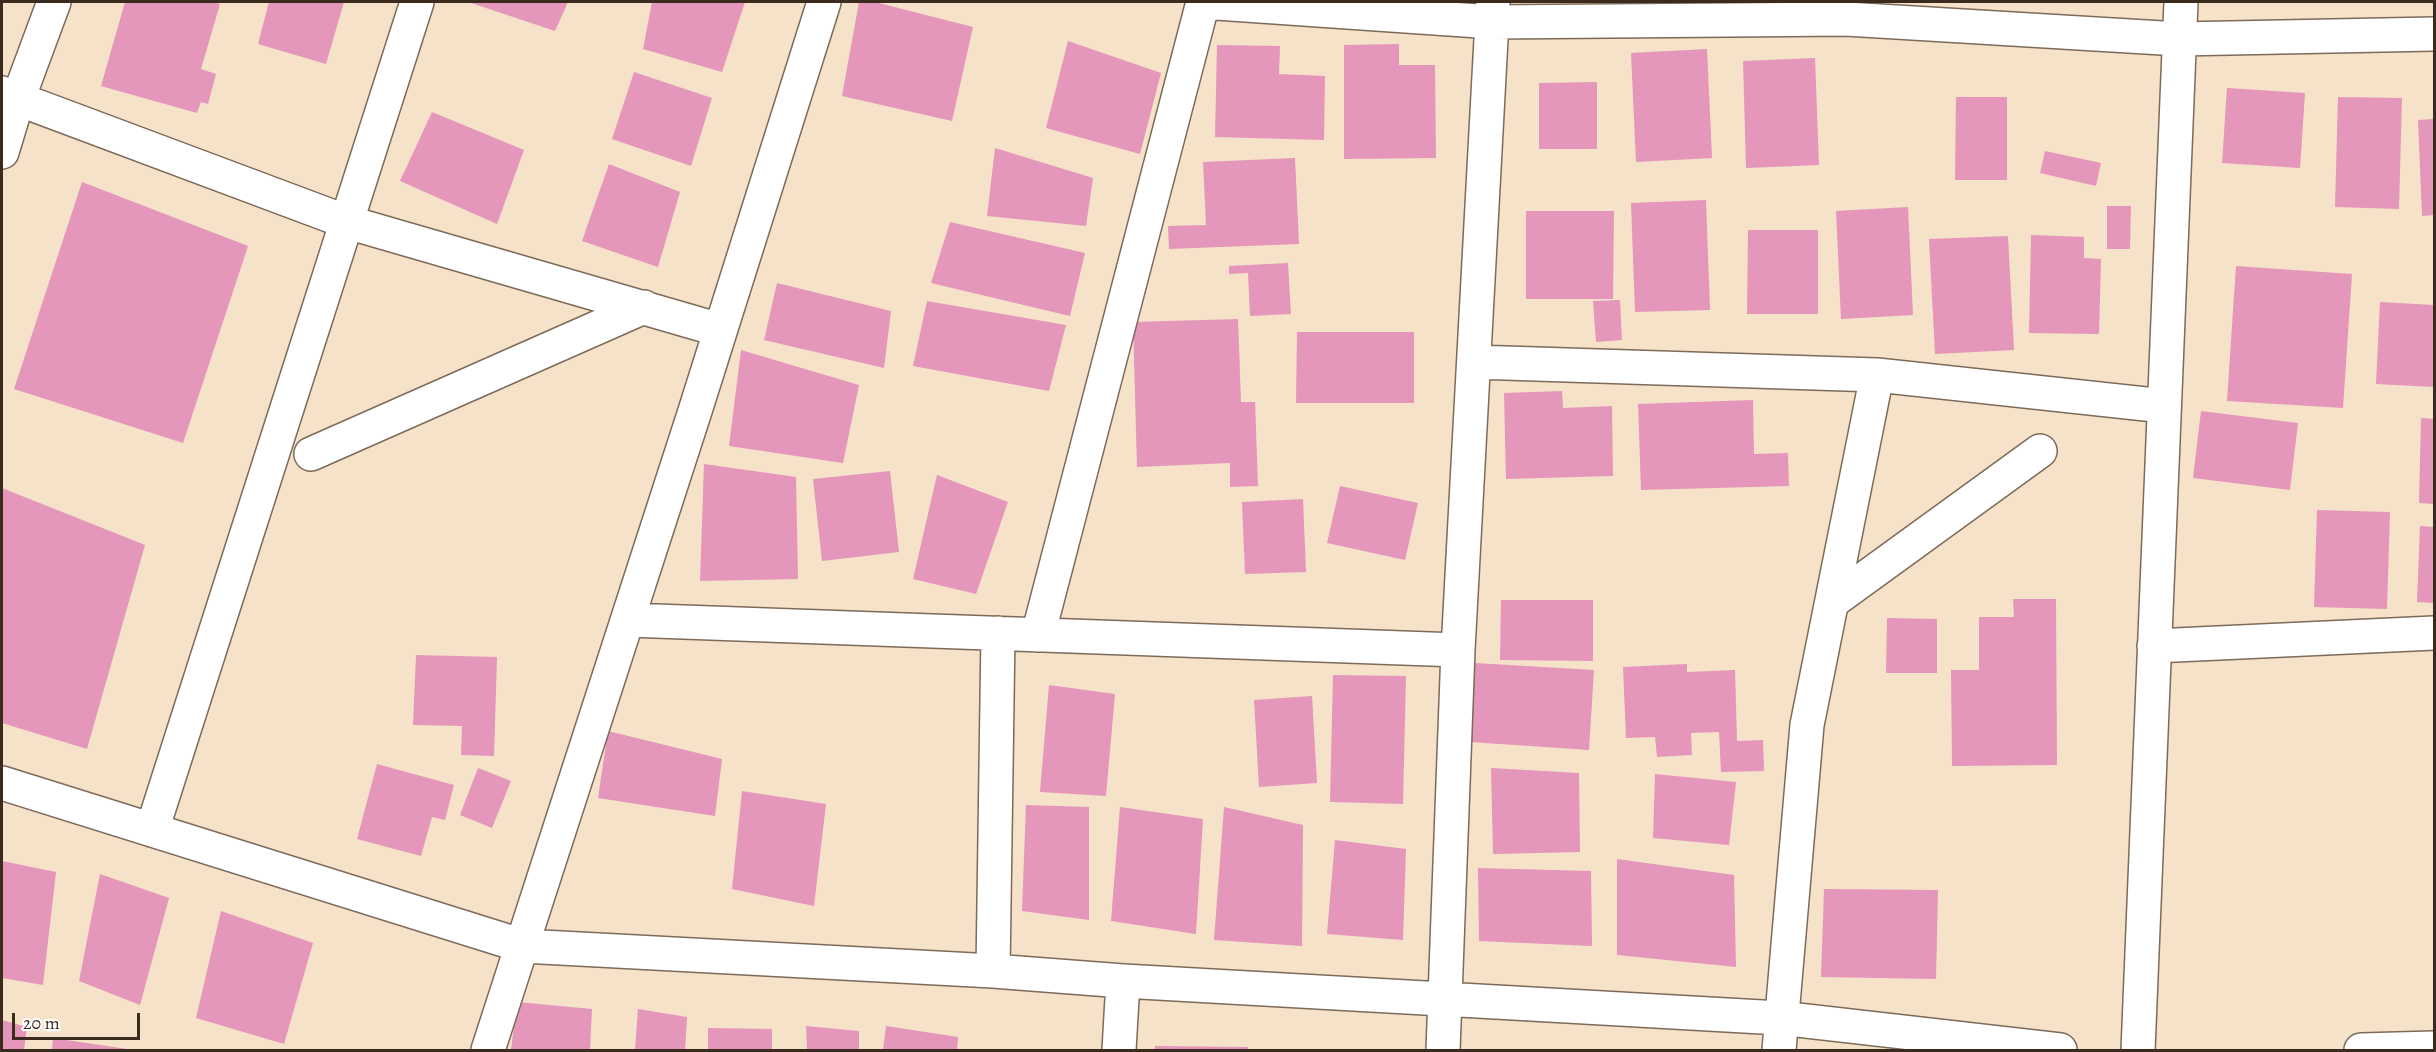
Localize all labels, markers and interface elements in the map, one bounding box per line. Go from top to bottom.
scale bar [15,1001,142,1039]
text: 20 m [23,1011,60,1035]

